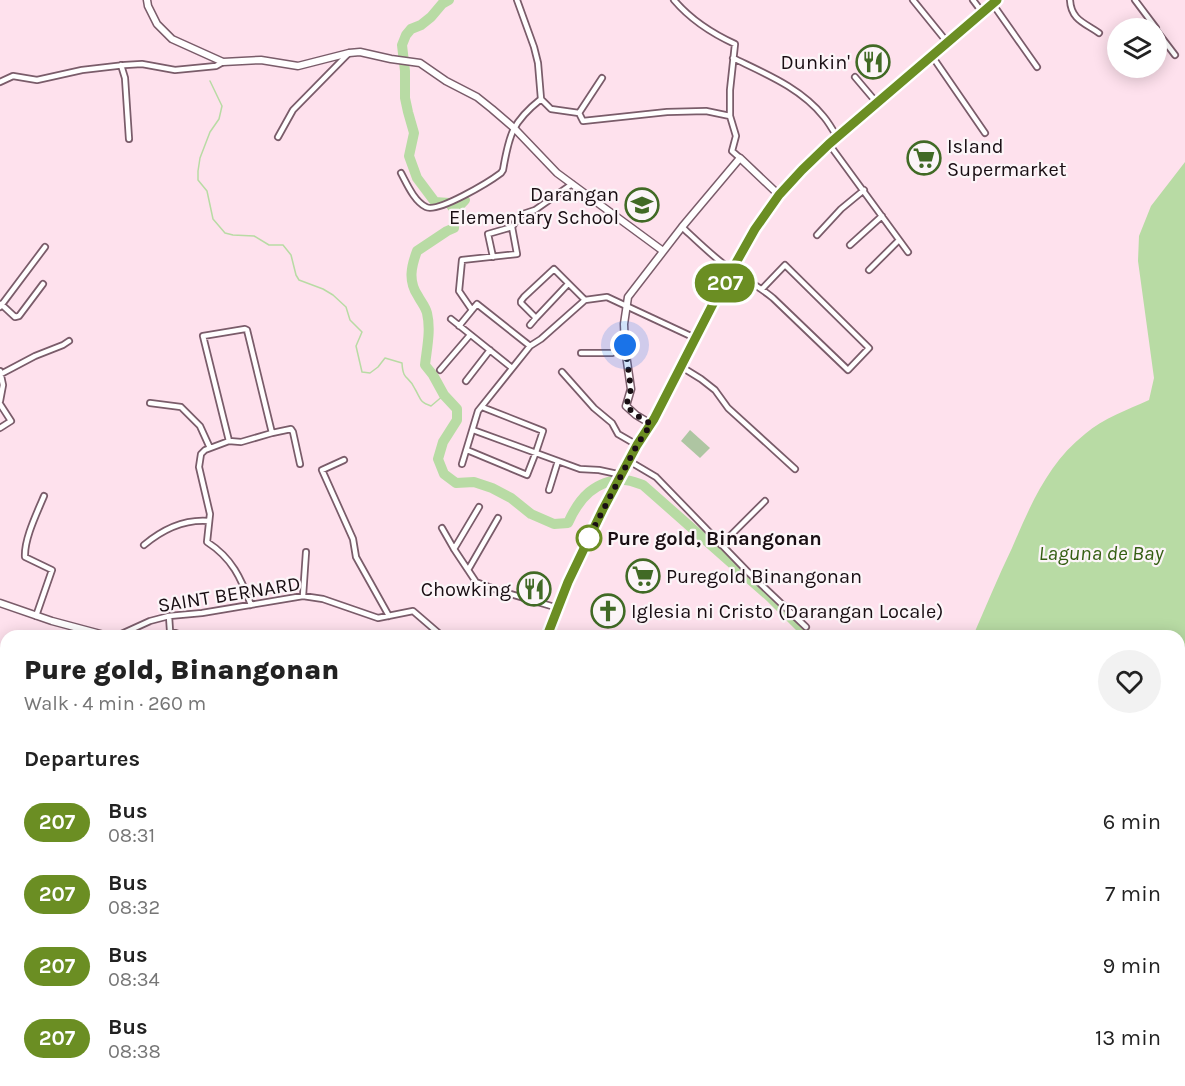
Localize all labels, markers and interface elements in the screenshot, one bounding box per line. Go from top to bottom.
map controls [1107,18,1167,78]
button: layers [1107,18,1167,78]
restaurant icon: Dunkin' [855,44,891,80]
place label: Dunkin' [781,51,850,74]
place label: Island Supermarket [947,135,1067,181]
supermarket icon: Island Supermarket [906,140,942,176]
place label: Darangan Elementary School [449,183,619,229]
school or university icon: Darangan Elementary School [624,187,660,223]
line badge: 207 [690,264,760,302]
text: 207 [707,271,743,295]
your location [610,330,640,360]
marker: Pure gold, Binangonan [576,525,602,551]
place label: Pure gold, Binangonan [607,527,822,550]
water label: Laguna de Bay [1039,541,1164,565]
supermarket icon: Puregold Binangonan [625,558,661,594]
place label: Puregold Binangonan [666,565,862,588]
restaurant icon: Chowking [516,571,552,607]
street label: SAINT BERNARD [156,572,302,617]
place label: Chowking [421,578,511,601]
church icon: Iglesia ni Cristo (Darangan Locale) [590,593,626,629]
place label: Iglesia ni Cristo (Darangan Locale) [631,600,943,623]
button: heart [1098,650,1161,713]
text: Pure gold, Binangonan [24,653,339,686]
text: Walk · 4 min · 260 m [24,692,206,715]
text: Departures [24,746,140,772]
text: Bus [108,798,148,824]
text: 6 min [1103,809,1161,835]
text: 207 [39,810,75,834]
text: 08:31 [108,824,155,847]
text: Bus [108,870,148,896]
text: 7 min [1105,881,1161,907]
text: 207 [39,882,75,906]
text: 08:32 [108,896,160,919]
text: Bus [108,942,148,968]
text: 9 min [1103,953,1161,979]
text: 207 [39,954,75,978]
text: 08:34 [108,968,160,991]
text: Bus [108,1014,148,1040]
text: 13 min [1095,1025,1161,1051]
text: 207 [39,1026,75,1050]
text: 08:38 [108,1040,161,1063]

